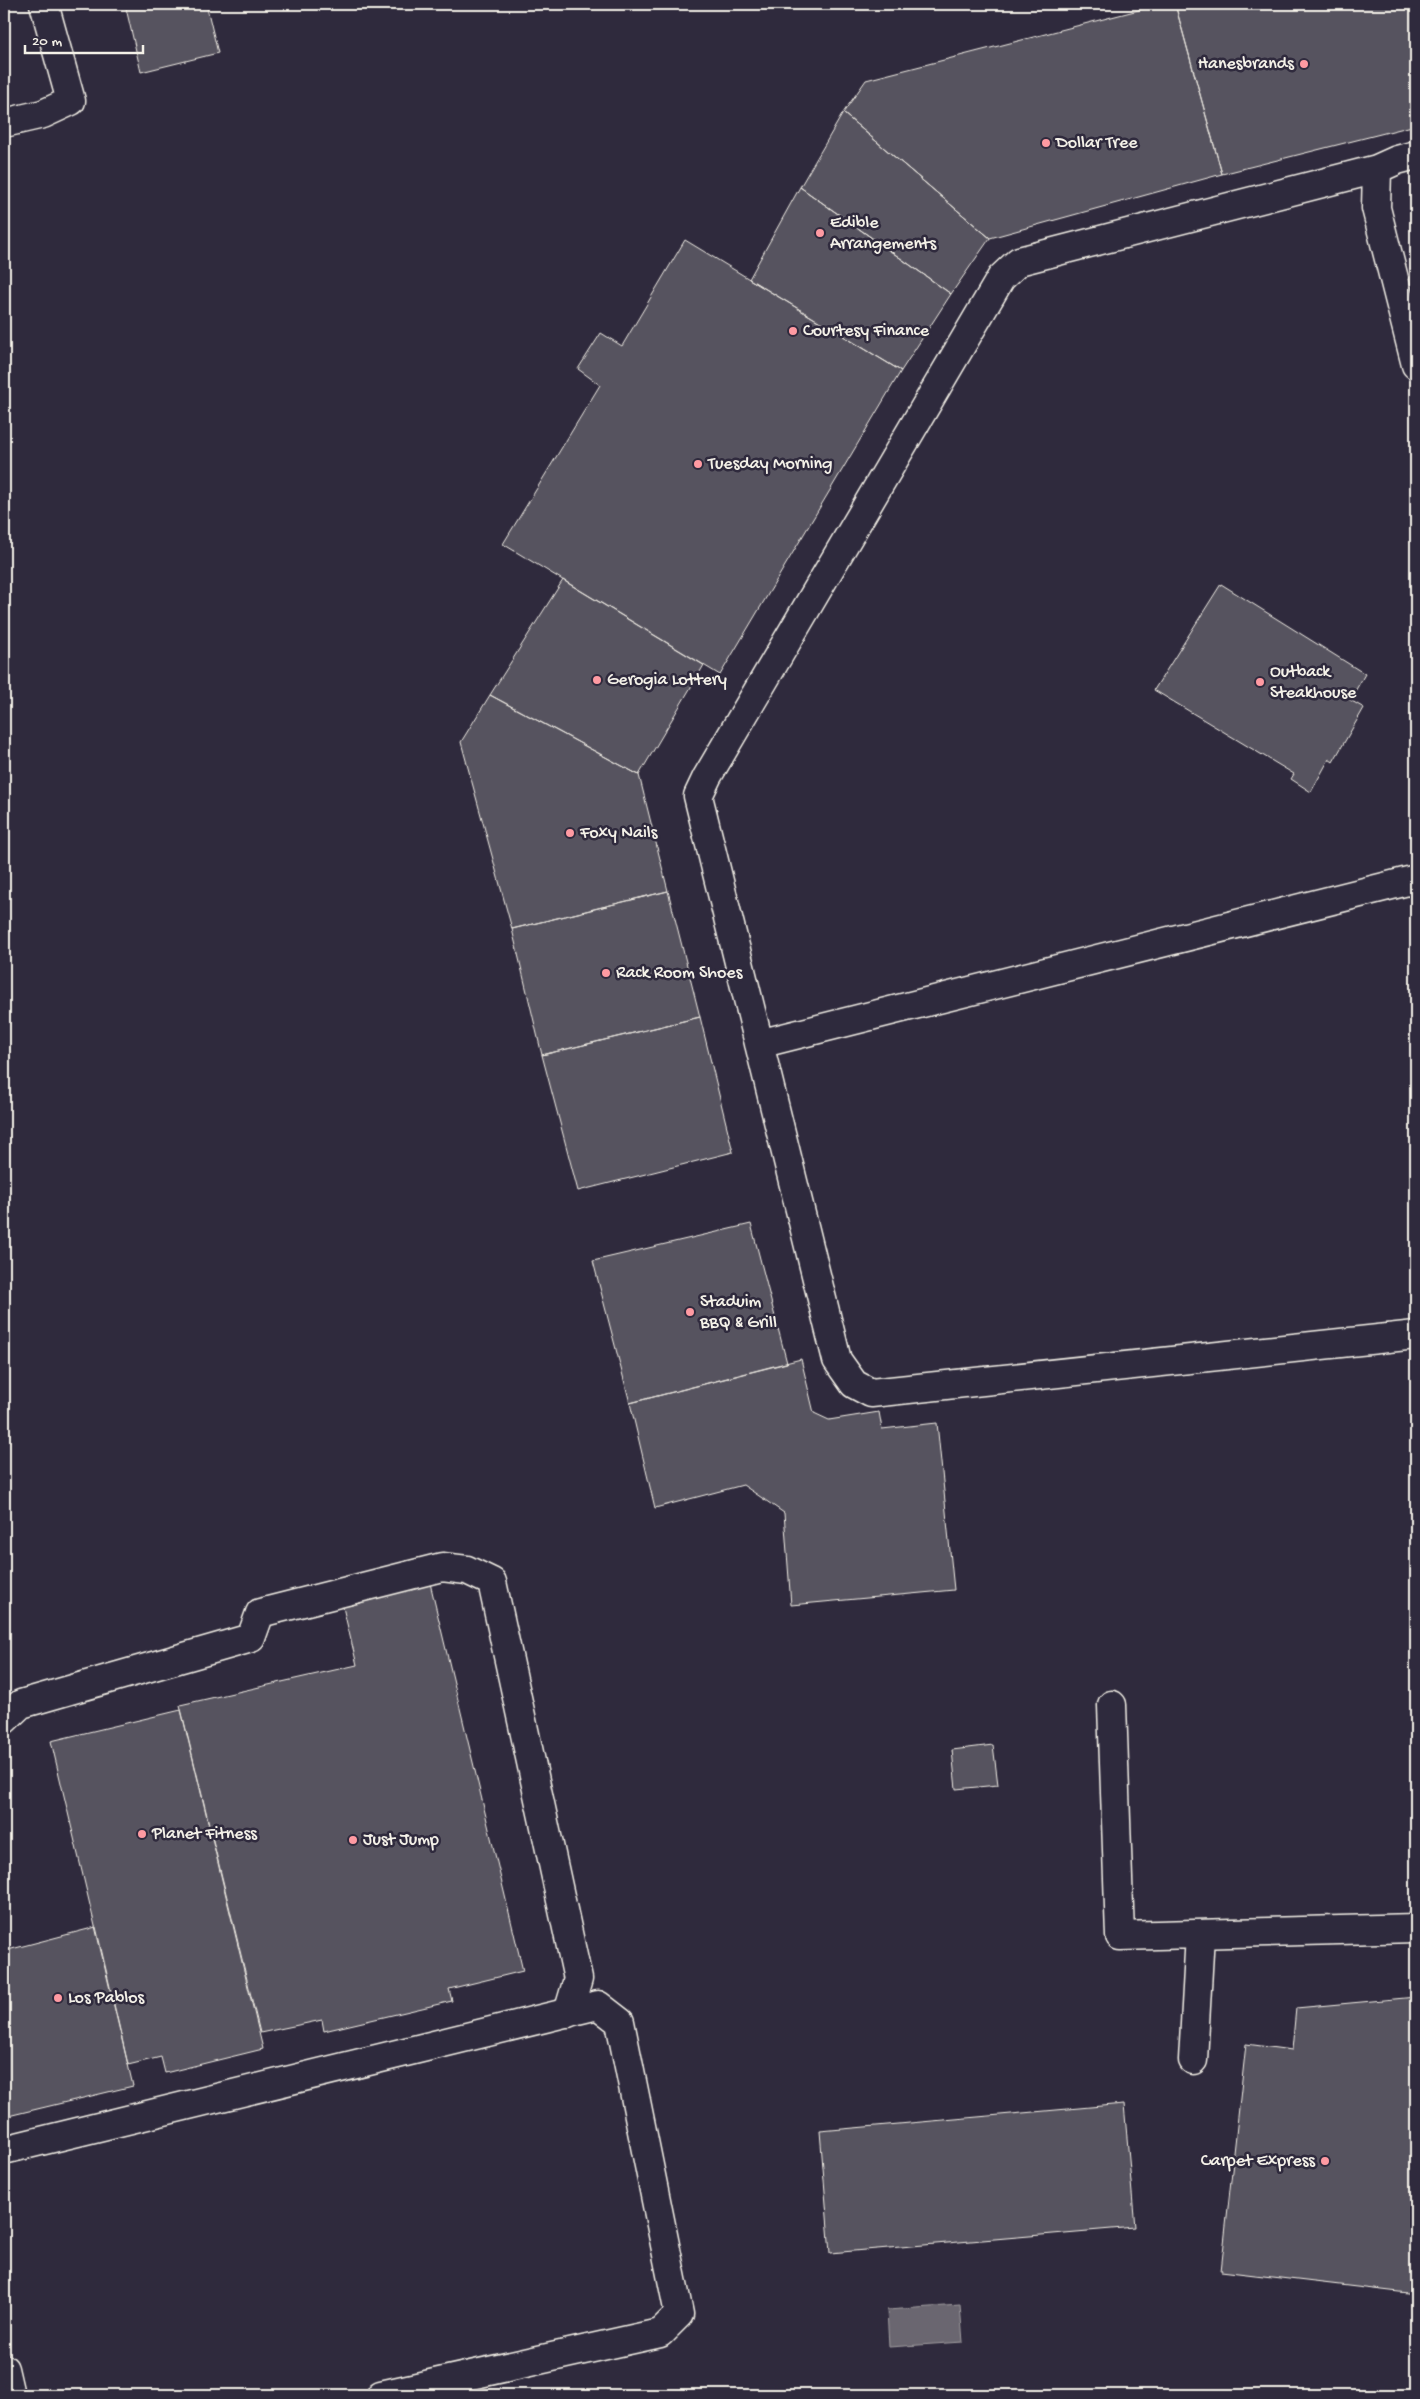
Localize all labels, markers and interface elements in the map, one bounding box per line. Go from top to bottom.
scale bar [25,22,142,54]
text: 20 m [32,33,62,51]
place label: Hanesbrands [1198,54,1295,75]
marker: Hanesbrands [1298,58,1310,70]
place label: Dollar Tree [1055,133,1138,154]
marker: Dollar Tree [1040,137,1052,149]
place label: Edible Arrangements [830,213,937,255]
marker: Edible Arrangements [814,227,826,239]
place label: Courtesy Finance [803,321,930,342]
marker: Courtesy Finance [787,325,799,337]
place label: Tuesday Morning [707,454,832,475]
marker: Tuesday Morning [692,458,704,470]
place label: Outback Steakhouse [1270,662,1357,704]
place label: Gerogia Lottery [607,670,727,691]
marker: Gerogia Lottery [591,674,603,686]
marker: Outback Steakhouse [1254,676,1266,688]
place label: Foxy Nails [579,823,659,844]
marker: Foxy Nails [564,827,576,839]
place label: Rack Room Shoes [616,963,744,984]
marker: Rack Room Shoes [600,967,612,979]
place label: Staduim BBQ & Grill [699,1292,777,1334]
marker: Staduim BBQ & Grill [684,1306,696,1318]
place label: Planet Fitness [151,1824,258,1845]
marker: Planet Fitness [136,1828,148,1840]
place label: Just Jump [363,1830,439,1851]
marker: Just Jump [347,1834,359,1846]
place label: Los Pablos [68,1988,146,2009]
marker: Los Pablos [52,1992,64,2004]
place label: Carpet Express [1201,2151,1316,2172]
marker: Carpet Express [1319,2155,1331,2167]

